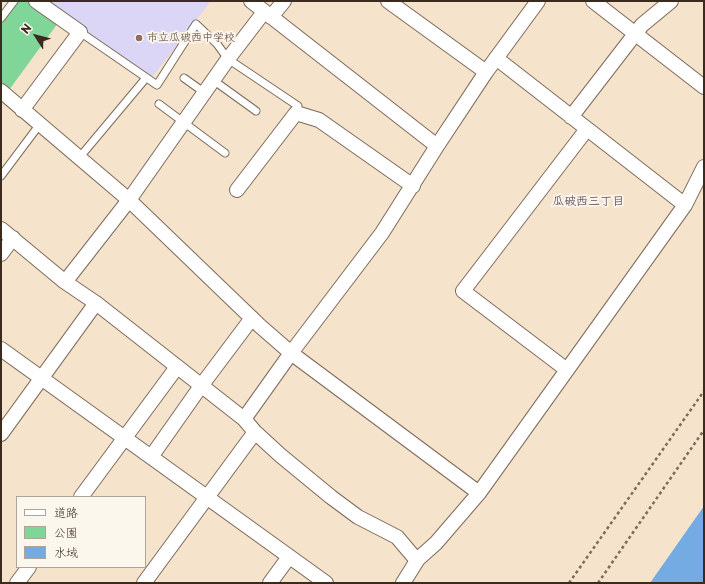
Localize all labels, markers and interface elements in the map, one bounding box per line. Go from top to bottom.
north arrow [16,16,56,56]
text: N [16,20,35,37]
place label: 市立瓜破西中学校 [147,31,235,45]
marker: 市立瓜破西中学校 [134,33,144,43]
district label: 瓜破西三丁目 [552,195,624,209]
legend [16,496,146,568]
text: 道路 [54,503,78,521]
text: 公園 [54,523,78,541]
text: 水域 [54,543,78,561]

